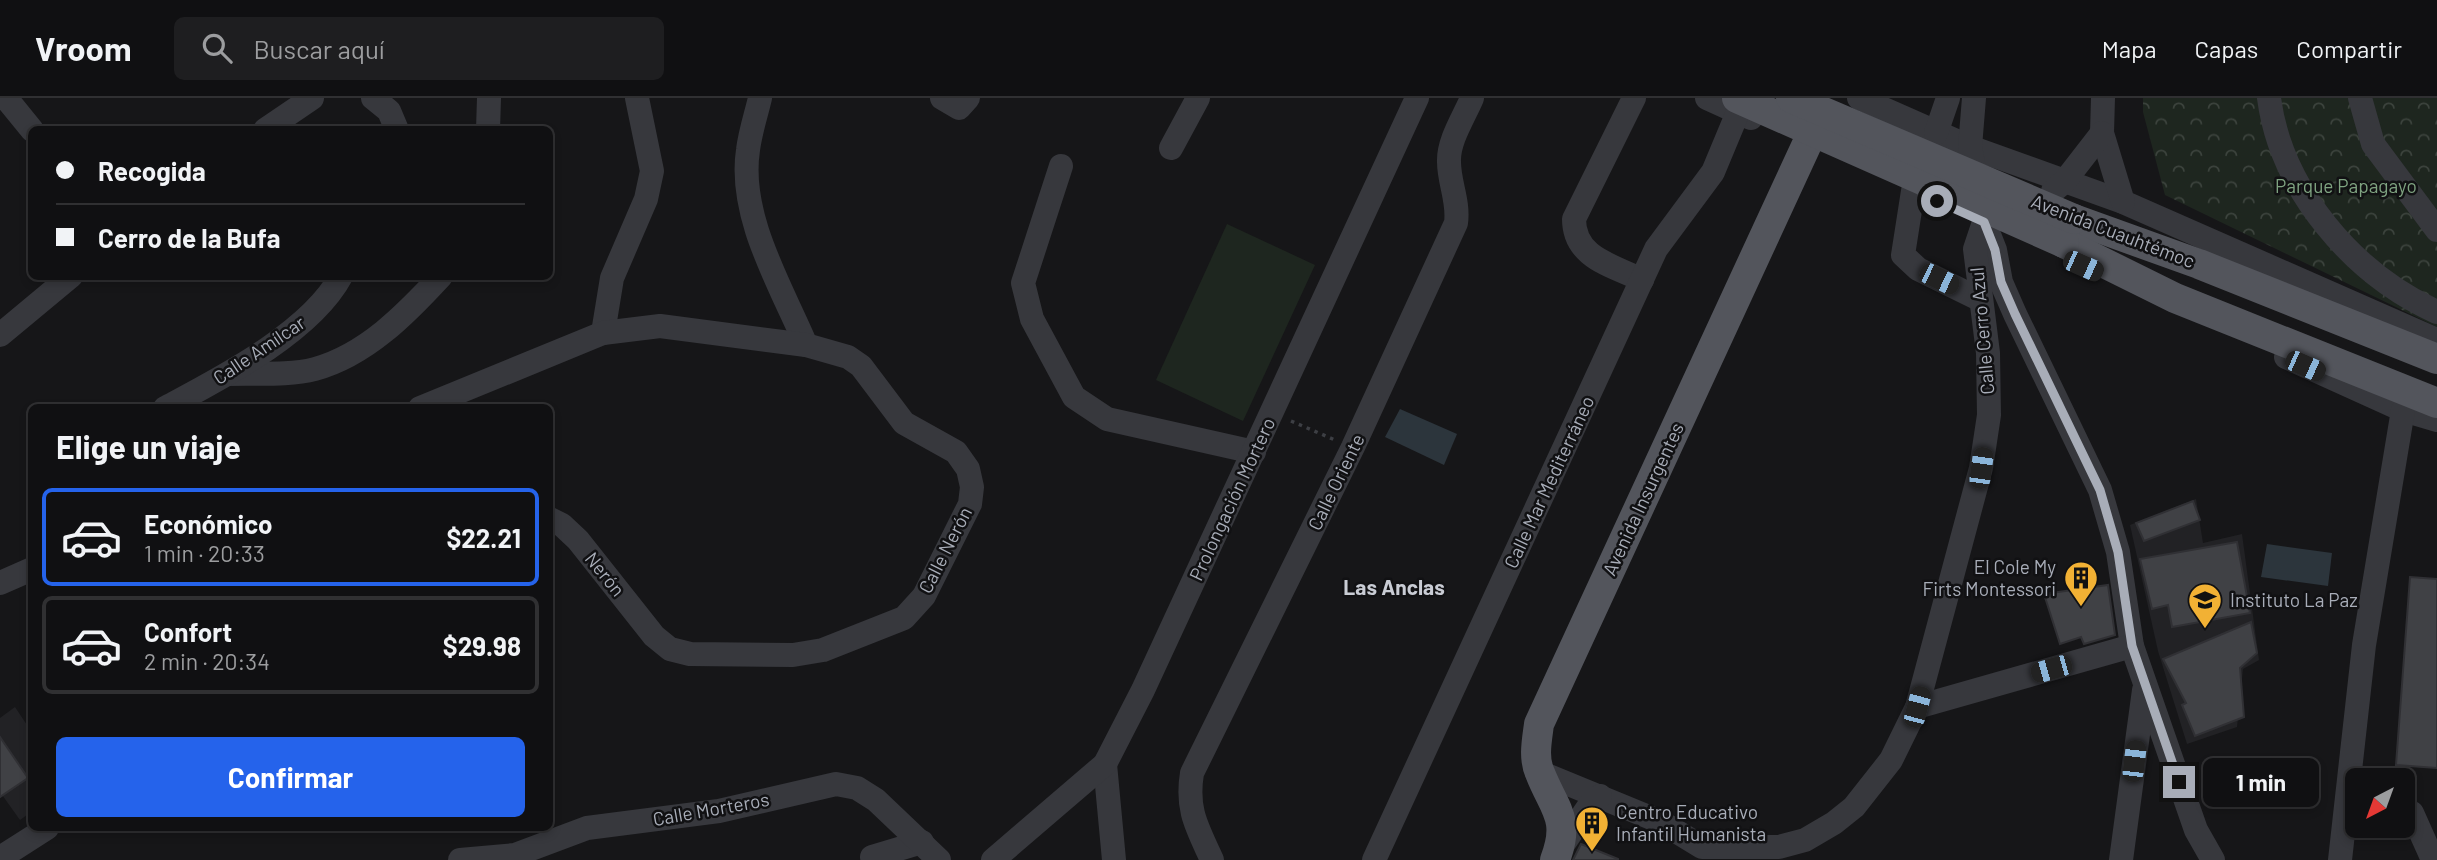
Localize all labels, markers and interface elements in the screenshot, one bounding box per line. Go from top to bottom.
search box [174,17,664,80]
text: Vroom [35,28,132,68]
icon: search [198,29,236,67]
text: Buscar aquí [254,33,384,64]
text: Mapa [2102,34,2157,63]
text: Capas [2195,34,2258,63]
text: Compartir [2296,34,2402,63]
text: Recogida [98,155,206,186]
park label: Parque Papagayo [2275,174,2417,197]
route start [1921,185,1953,217]
street label: Avenida Cuauhtémoc [2028,189,2198,272]
text: Cerro de la Bufa [98,222,280,253]
car [2060,248,2107,284]
car [1916,260,1963,298]
street label: Calle Cerro Azul [1964,266,1999,396]
street label: Calle Amílcar [208,310,309,389]
car [2282,348,2329,384]
street label: Calle Mar Mediterráneo [1498,392,1599,572]
street label: Prolongación Mortero [1184,414,1279,584]
street label: Avenida Insurgentes [1597,419,1688,579]
text: Elige un viaje [56,427,241,465]
street label: Calle Oriente [1302,430,1369,534]
car [1968,446,1995,490]
street label: Calle Nerón [913,503,976,597]
icon: car [60,506,123,569]
text: Económico [144,508,273,539]
text: $22.21 [446,522,521,553]
text: 1 min · 20:33 [144,539,265,567]
street label: Nerón [581,547,630,600]
place label: El Cole My Firts Montessori [1922,555,2056,600]
building icon: El Cole My Firts Montessori [2062,559,2100,608]
district label: Las Anclas [1343,574,1445,599]
school or university icon: Instituto La Paz [2186,581,2224,630]
place label: Instituto La Paz [2230,588,2358,611]
icon: car [60,614,123,677]
text: Confort [144,616,232,647]
text: $29.98 [443,630,521,661]
text: 2 min · 20:34 [144,647,270,675]
car [2028,653,2075,685]
car [1902,684,1933,730]
button: Confirmar [56,737,525,817]
car [2122,739,2147,783]
callout: 1 min [2204,758,2319,806]
route end [2163,766,2195,798]
text: 1 min [2236,768,2286,796]
north arrow [2345,768,2415,838]
map controls [2345,768,2415,838]
street label: Calle Morteros [651,787,771,830]
place label: Centro Educativo Infantil Humanista [1616,800,1766,845]
building icon: Centro Educativo Infantil Humanista [1573,804,1611,853]

